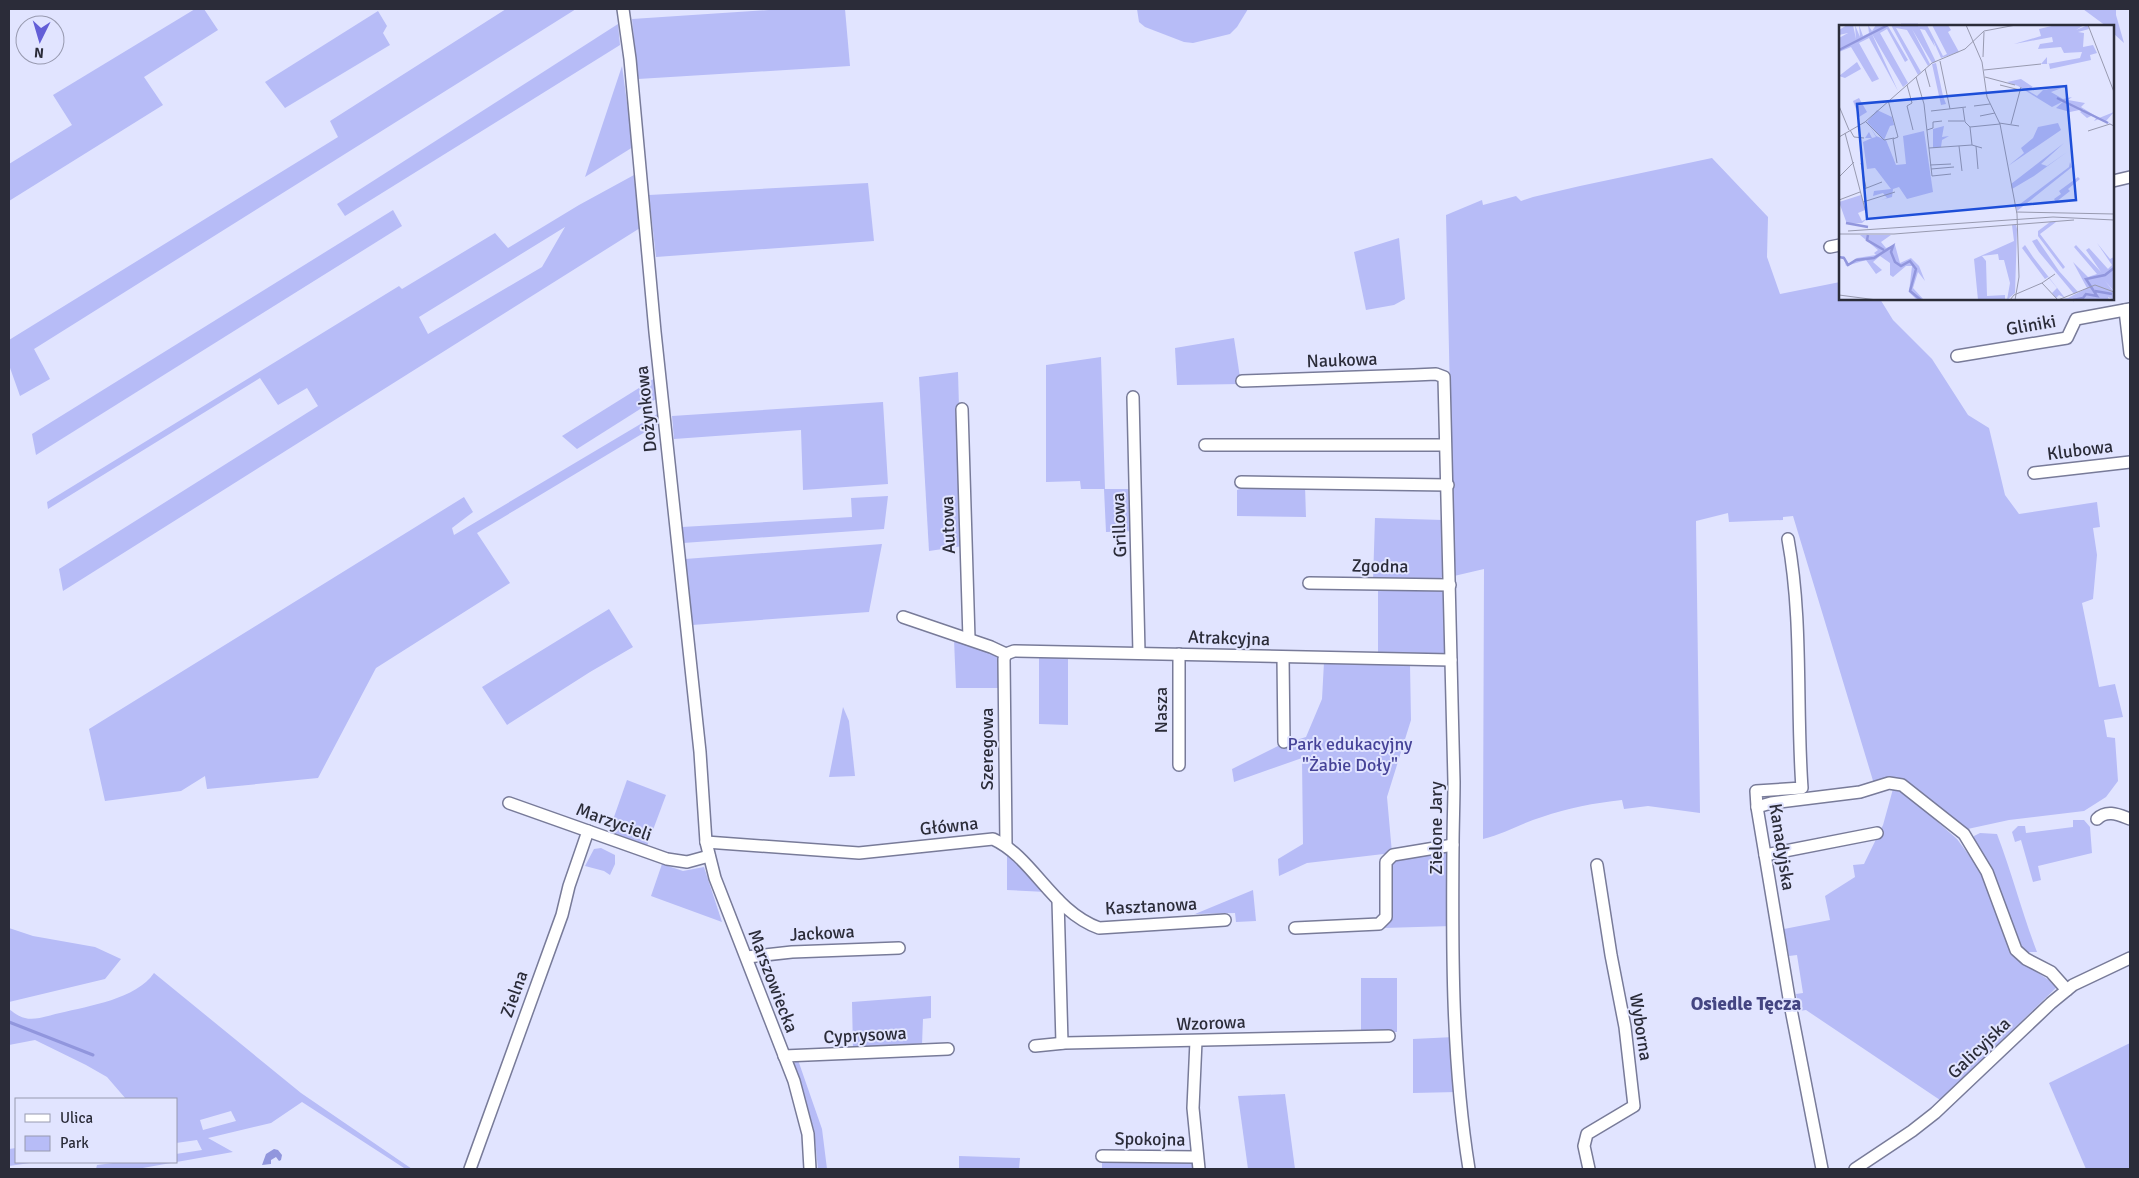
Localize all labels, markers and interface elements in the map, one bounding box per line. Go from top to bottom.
north arrow [15,15,65,65]
inset map [1839,25,2114,300]
text: N [33,44,45,61]
street label: Gliniki [2004,310,2058,340]
street label: Naukowa [1306,348,1378,372]
street label: Dożynkowa [631,365,661,453]
street label: Klubowa [2046,435,2114,465]
street label: Grillowa [1107,492,1131,558]
street label: Autowa [936,496,960,554]
street label: Zgodna [1351,555,1409,577]
street label: Atrakcyjna [1187,626,1271,650]
street label: Nasza [1150,687,1172,733]
street label: Szeregowa [976,708,998,790]
park label: Park edukacyjny "Żabie Doły" [1287,733,1413,776]
street label: Zielone Jary [1425,781,1447,875]
street label: Marzycieli [573,798,655,846]
street label: Kanadyjska [1764,802,1800,892]
street label: Główna [919,812,979,840]
street label: Kasztanowa [1104,893,1198,919]
street label: Jackowa [789,920,855,946]
street label: Marszowiecka [743,926,803,1036]
street label: Zielna [495,968,533,1020]
street label: Wyborna [1625,992,1657,1062]
district label: Osiedle Tęcza [1691,992,1802,1016]
street label: Wzorowa [1176,1011,1246,1035]
street label: Galicyjska [1943,1013,2015,1083]
street label: Cyprysowa [823,1022,907,1048]
legend [15,1098,178,1163]
text: Ulica [60,1109,93,1127]
street label: Spokojna [1114,1127,1186,1151]
text: Park [60,1134,89,1152]

